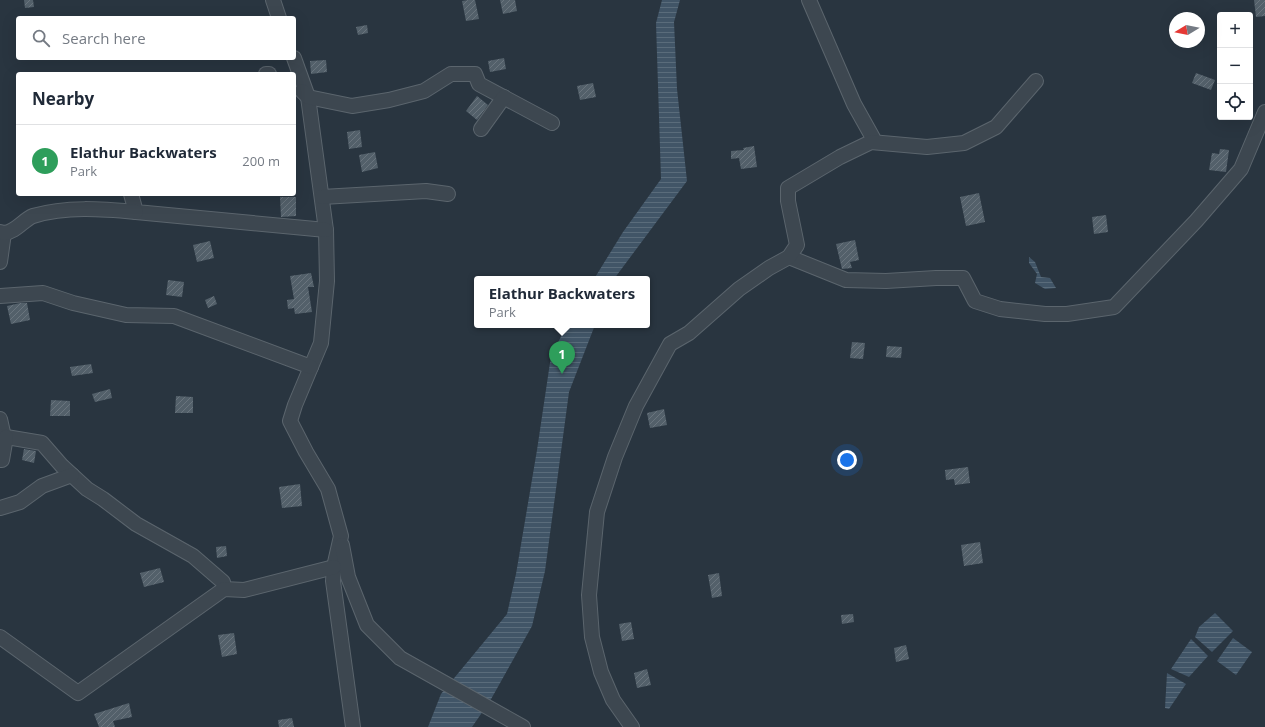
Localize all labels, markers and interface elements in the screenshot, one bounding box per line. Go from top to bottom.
north arrow [1169,12,1205,48]
map controls [1217,12,1253,120]
button: + [1217,12,1253,48]
search box [16,16,296,60]
icon: search [30,27,52,49]
text: Search here [62,28,146,48]
button: − [1217,48,1253,84]
button: locate [1217,84,1253,120]
text: Nearby [32,87,94,110]
text: Elathur Backwaters [70,142,217,162]
text: 1 [41,152,49,170]
text: 200 m [242,152,280,170]
text: Park [70,162,97,180]
popup [474,276,650,328]
text: Elathur Backwaters [489,283,635,303]
text: Park [489,303,516,321]
pin: 1 [549,341,575,374]
your location [837,450,857,470]

